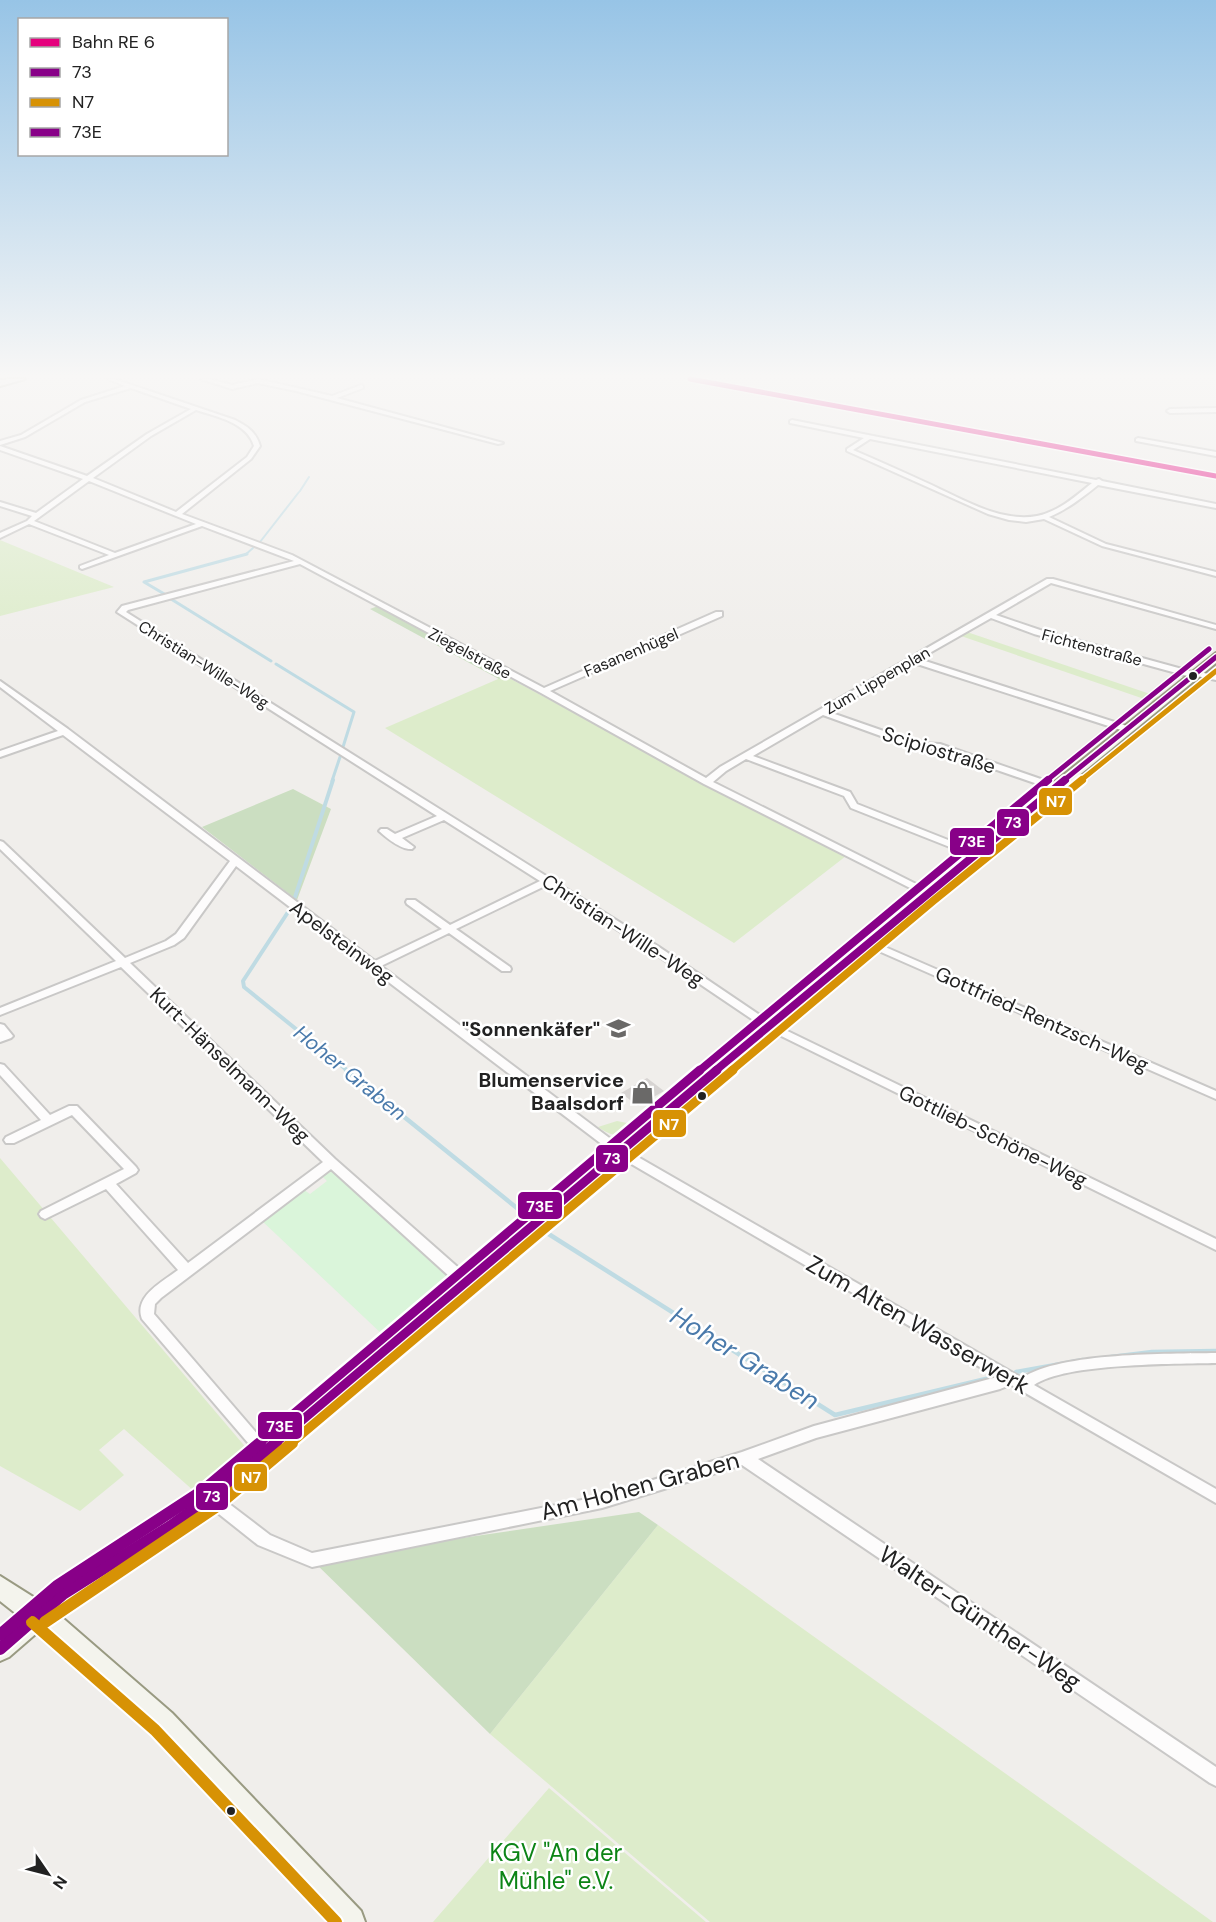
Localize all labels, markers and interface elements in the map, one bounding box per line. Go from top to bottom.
legend [18,18,228,156]
text: Bahn RE 6 [72,30,155,54]
text: 73 [72,60,92,84]
text: N7 [72,90,94,114]
text: 73E [72,120,102,144]
street label: Christian-Wille-Weg [134,616,273,713]
street label: Ziegelstraße [425,623,515,684]
street label: Fasanenhügel [581,623,682,682]
street label: Fichtenstraße [1039,624,1144,671]
street label: Zum Lippenplan [821,642,934,719]
unlabelled marker [1187,670,1199,682]
street label: Scipiostraße [879,720,999,780]
line badge: N7 [1038,787,1073,816]
text: N7 [1046,791,1067,812]
line badge: 73 [996,808,1030,837]
text: 73 [1004,812,1022,833]
line badge: 73E [949,827,995,856]
text: 73E [958,831,986,852]
street label: Christian-Wille-Weg [537,868,709,992]
street label: Apelsteinweg [285,894,399,990]
street label: Gottfried-Rentzsch-Weg [931,960,1153,1078]
street label: Kurt-Hänselmann-Weg [144,982,316,1148]
place label: "Sonnenkäfer" [462,1016,600,1042]
school or university icon: "Sonnenkäfer" [605,1016,631,1042]
water label: Hoher Graben [288,1019,412,1127]
place label: Blumenservice Baalsdorf [479,1067,624,1116]
shop icon: Blumenservice Baalsdorf [629,1079,655,1105]
street label: Gottlieb-Schöne-Weg [895,1079,1091,1193]
unlabelled marker [696,1090,708,1102]
line badge: N7 [652,1109,687,1138]
text: N7 [659,1114,680,1135]
line badge: 73 [595,1144,629,1173]
text: 73 [603,1148,621,1169]
line badge: 73E [517,1191,563,1220]
text: 73E [526,1196,554,1217]
street label: Zum Alten Wasserwerk [801,1248,1035,1401]
water label: Hoher Graben [664,1299,826,1417]
line badge: 73E [257,1411,303,1440]
text: 73E [266,1416,294,1437]
street label: Am Hohen Graben [537,1444,743,1527]
line badge: N7 [233,1463,268,1492]
text: N7 [241,1467,262,1488]
line badge: 73 [195,1482,229,1511]
text: 73 [203,1486,221,1507]
street label: Walter-Günther-Weg [873,1538,1087,1697]
unlabelled marker [225,1805,237,1817]
park label: KGV "An der Mühle" e.V. [490,1837,623,1896]
north arrow [18,1844,78,1904]
text: N [48,1872,72,1893]

